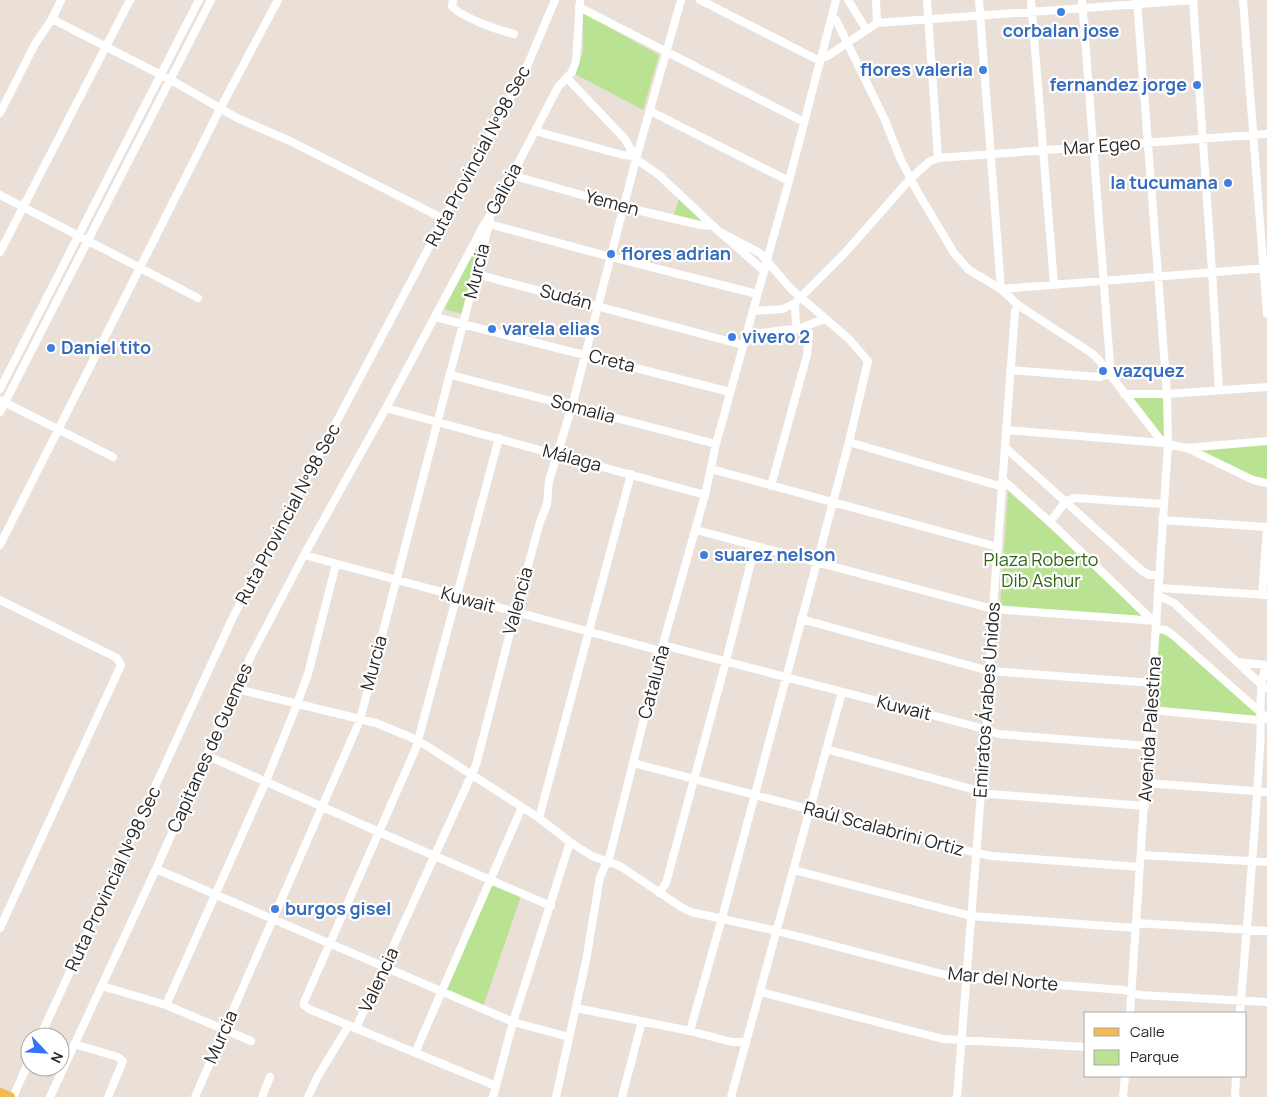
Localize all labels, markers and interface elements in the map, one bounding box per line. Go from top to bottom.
marker: corbalan jose [1055,6,1067,18]
place label: corbalan jose [1003,18,1120,42]
place label: flores valeria [860,57,973,81]
street label: Ruta Provincial Nº98 Sec [419,61,535,250]
marker: flores valeria [977,64,989,76]
place label: fernandez jorge [1050,72,1187,96]
marker: fernandez jorge [1191,79,1203,91]
street label: Mar Egeo [1063,130,1141,160]
street label: Galicia [480,159,527,218]
place label: la tucumana [1110,170,1218,194]
marker: la tucumana [1222,177,1234,189]
street label: Yemen [583,183,642,221]
street label: Murcia [458,241,494,301]
place label: flores adrian [621,241,731,265]
marker: flores adrian [605,248,617,260]
street label: Sudán [537,278,595,315]
place label: varela elias [502,316,600,340]
marker: varela elias [486,323,498,335]
place label: vivero 2 [742,324,810,348]
marker: vivero 2 [726,331,738,343]
place label: Daniel tito [61,335,151,359]
marker: Daniel tito [45,342,57,354]
street label: Creta [587,343,638,377]
place label: vazquez [1113,358,1185,382]
marker: vazquez [1097,365,1109,377]
street label: Somalia [549,388,618,428]
street label: Ruta Provincial Nº98 Sec [229,419,345,608]
street label: Málaga [540,438,604,476]
place label: suarez nelson [714,542,836,566]
park label: Plaza Roberto Dib Ashur [984,547,1098,592]
marker: suarez nelson [698,549,710,561]
street label: Valencia [497,564,538,637]
street label: Kuwait [438,580,498,618]
street label: Emiratos Árabes Unidos [967,601,1005,799]
street label: Murcia [354,633,392,693]
street label: Cataluña [632,642,674,721]
street label: Avenida Palestina [1132,655,1166,802]
street label: Capitanes de Guemes [161,659,257,836]
street label: Kuwait [874,689,934,725]
street label: Ruta Provincial Nº98 Sec [59,782,166,975]
street label: Raúl Scalabrini Ortiz [801,795,967,861]
place label: burgos gisel [285,896,391,920]
marker: burgos gisel [269,903,281,915]
street label: Valencia [353,943,404,1016]
street label: Mar del Norte [947,960,1060,996]
street label: Murcia [198,1006,242,1067]
legend [1084,1012,1247,1077]
text: Calle [1130,1021,1165,1042]
north arrow [20,1027,70,1077]
text: Parque [1130,1046,1179,1067]
text: N [46,1049,68,1066]

